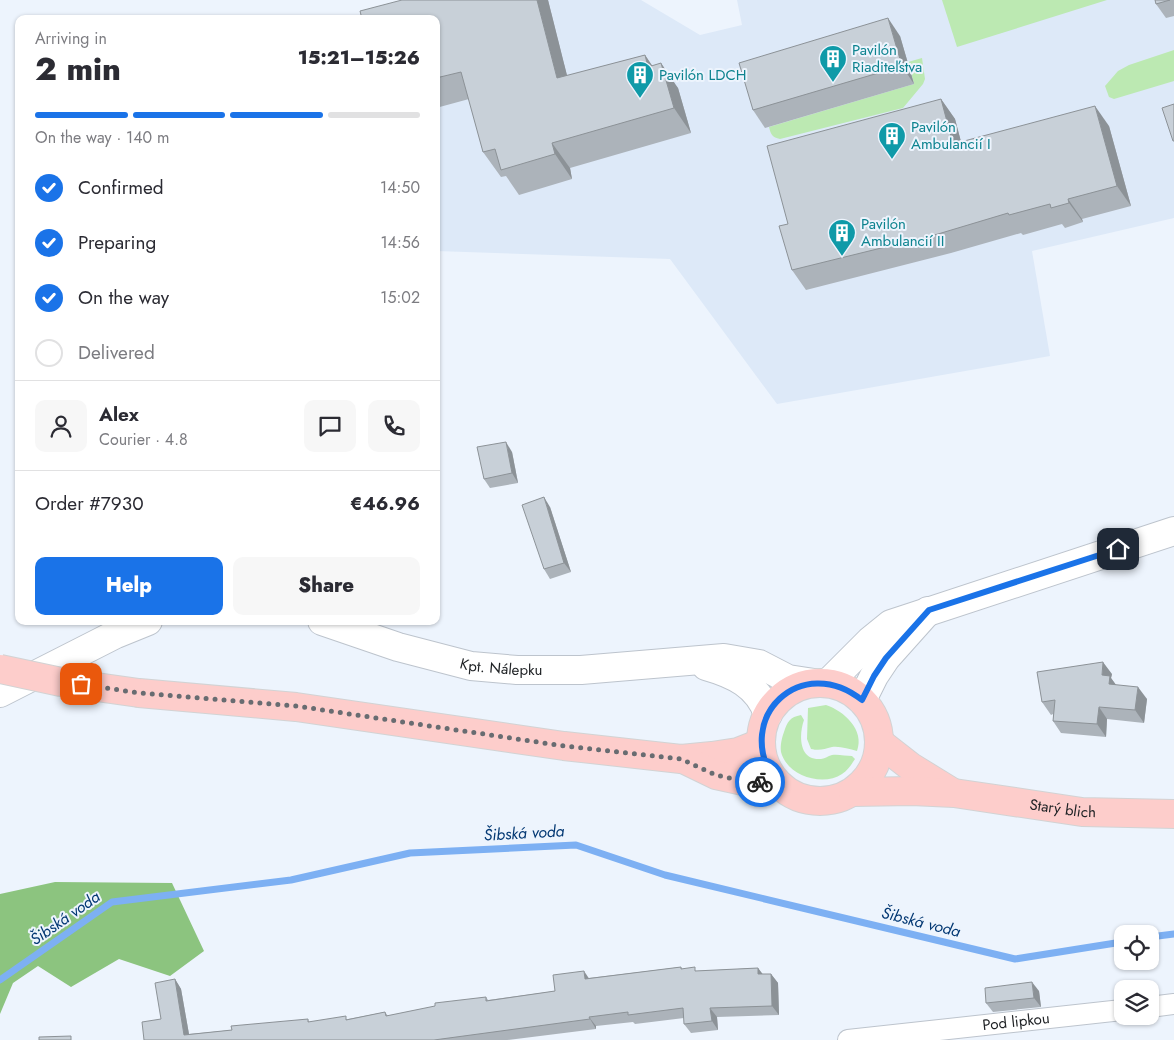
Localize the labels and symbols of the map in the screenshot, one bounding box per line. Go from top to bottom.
place label: Pavilón Riaditeľstva [852,39,922,78]
building icon: Pavilón Riaditeľstva [818,44,848,83]
building icon: Pavilón LDCH [625,60,655,99]
place label: Pavilón LDCH [659,64,746,86]
place label: Pavilón Ambulancií I [911,116,991,155]
building icon: Pavilón Ambulancií I [877,121,907,160]
place label: Pavilón Ambulancií II [861,213,944,252]
building icon: Pavilón Ambulancií II [827,218,857,257]
pin [1097,528,1139,570]
street label: Kpt. Nálepku [457,653,542,681]
pin [60,663,102,705]
courier [735,757,785,807]
street label: Starý blich [1028,793,1096,823]
water label: Šibská voda [483,819,565,847]
water label: Šibská voda [25,885,105,951]
water label: Šibská voda [879,901,963,943]
street label: Pod lipkou [981,1007,1051,1036]

